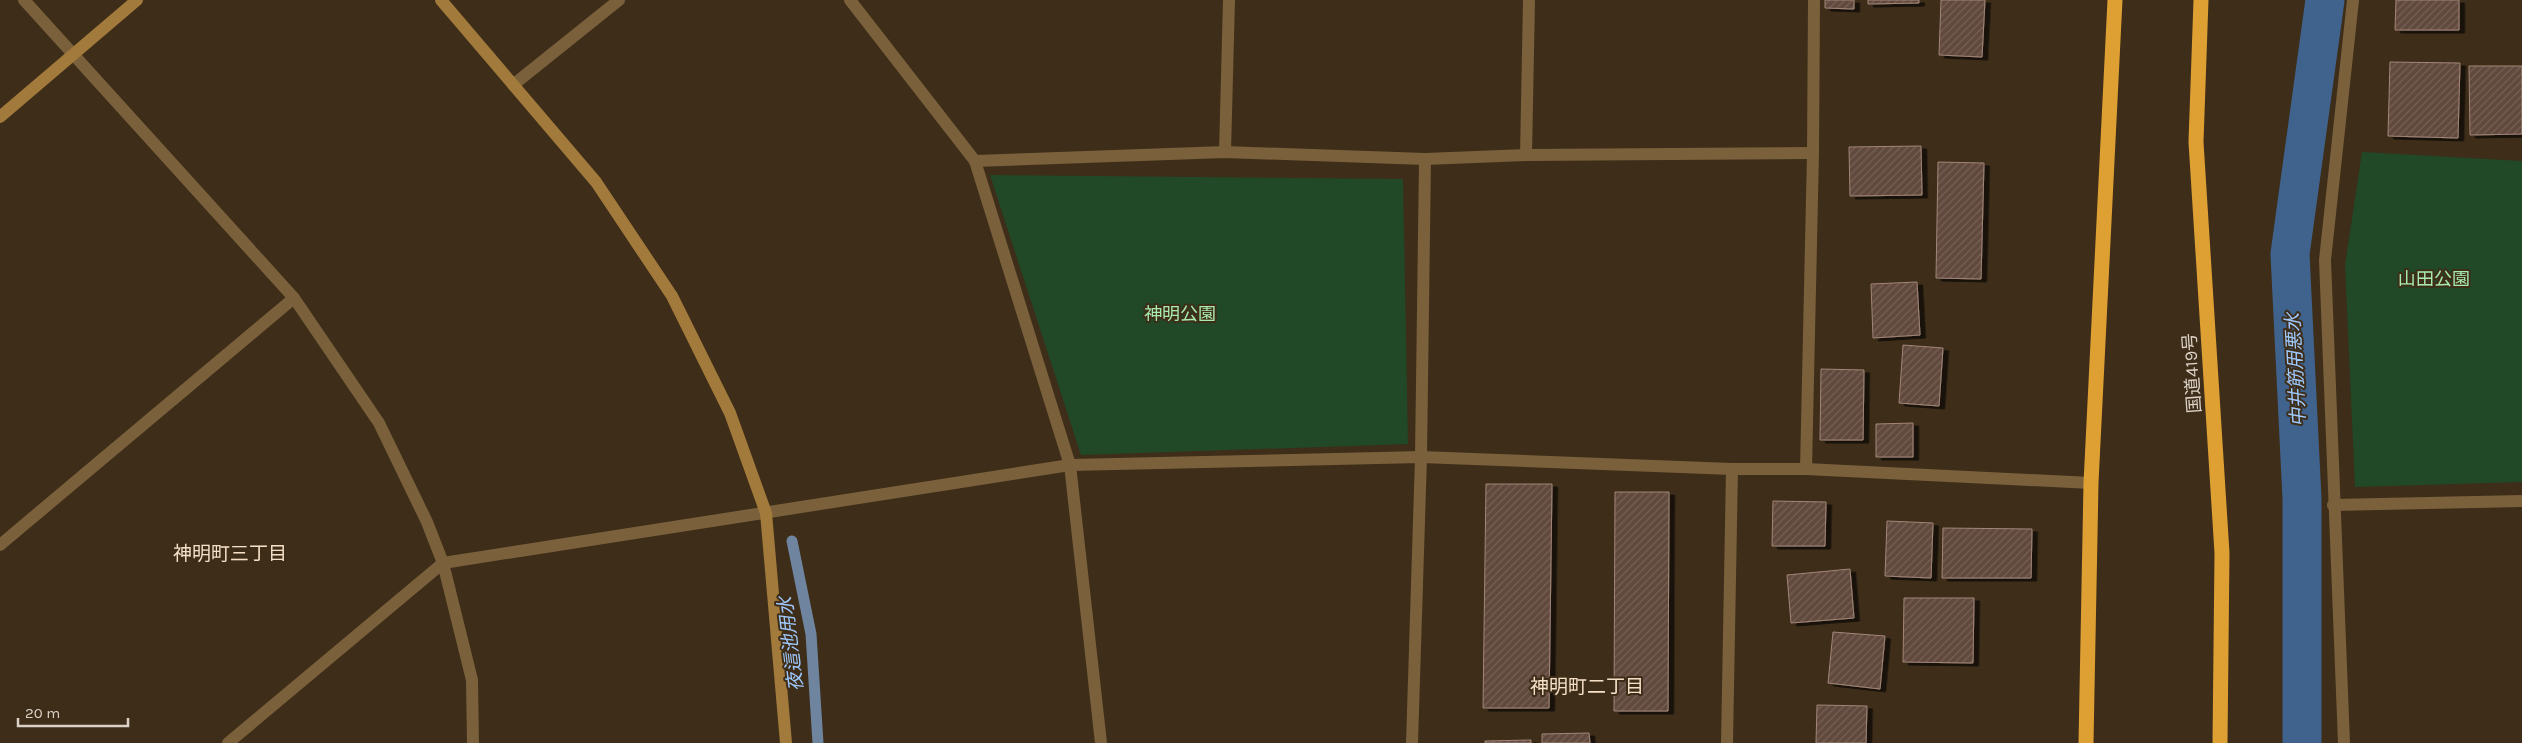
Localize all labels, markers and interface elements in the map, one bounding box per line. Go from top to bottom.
park label: 山田公園 [2398,268,2470,290]
park label: 神明公園 [1144,303,1216,325]
water label: 中井筋用悪水 [2282,311,2310,428]
street label: 国道419号 [2178,332,2206,414]
district label: 神明町三丁目 [173,543,287,565]
water label: 夜這池用水 [774,594,808,692]
district label: 神明町二丁目 [1530,676,1644,698]
scale bar [18,696,128,728]
text: 20 m [25,704,60,722]

